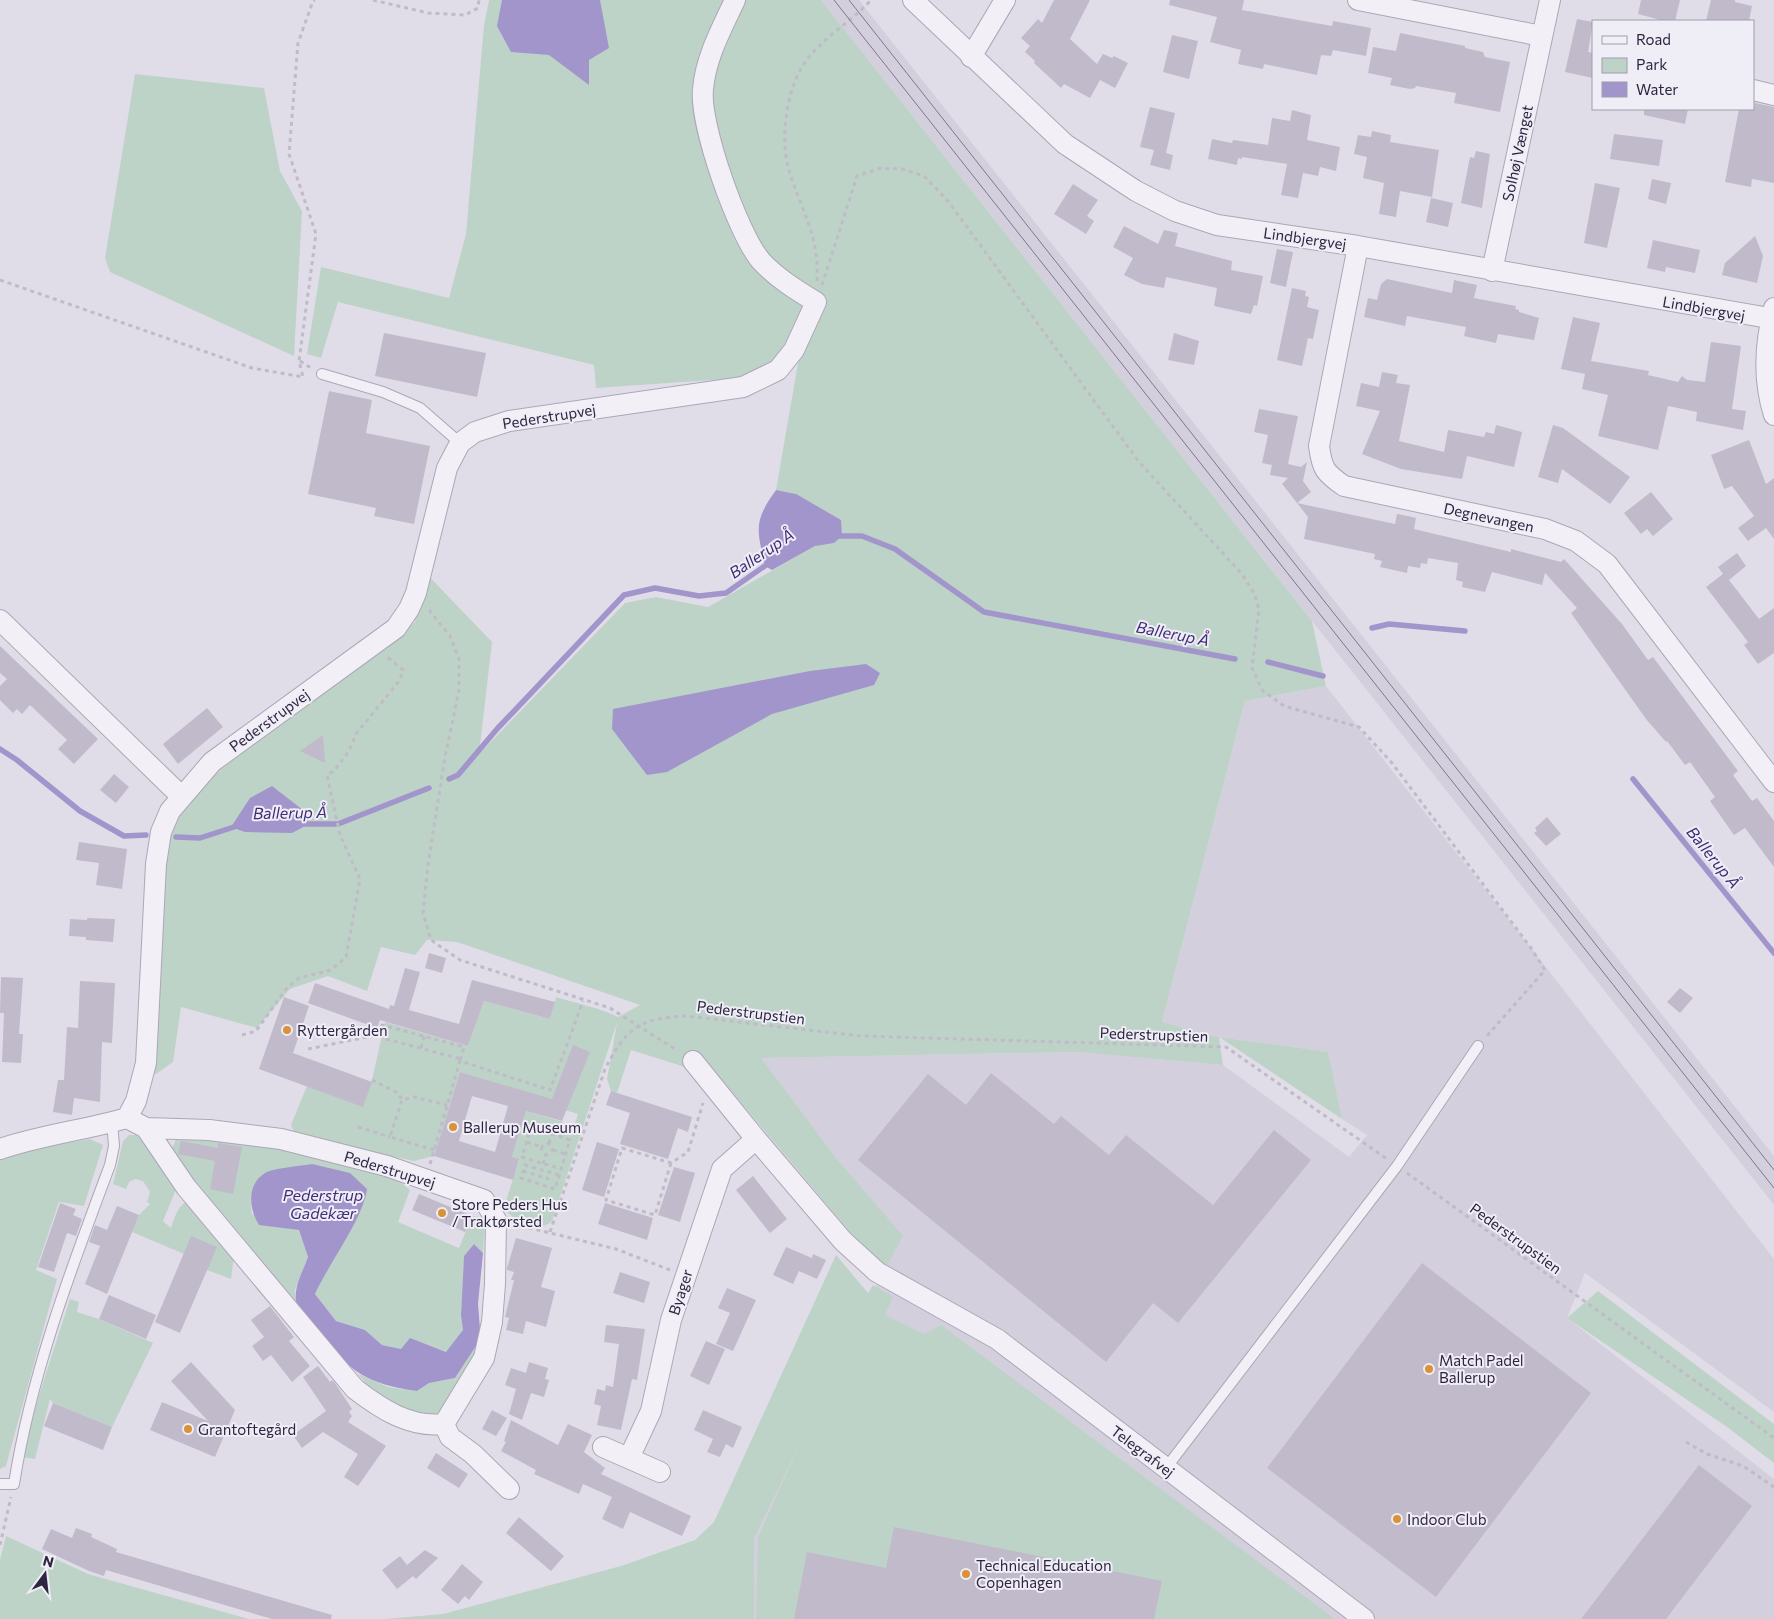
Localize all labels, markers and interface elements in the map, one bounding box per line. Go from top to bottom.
legend [1592,20,1754,110]
text: Road [1636,30,1671,48]
text: Park [1636,55,1667,73]
text: Water [1636,80,1678,98]
street label: Solhøj Vænget [1498,103,1536,203]
street label: Lindbjergvej [1262,223,1348,253]
street label: Lindbjergvej [1661,292,1747,324]
street label: Pederstrupvej [501,400,597,432]
street label: Degnevangen [1442,499,1536,535]
water label: Ballerup Å [725,524,797,582]
water label: Ballerup Å [1135,617,1211,649]
street label: Pederstrupvej [225,685,313,755]
water label: Ballerup Å [253,802,327,822]
water label: Ballerup Å [1683,822,1745,892]
street label: Pederstrupstien [696,996,806,1028]
place label: Ryttergården [297,1021,388,1039]
street label: Pederstrupstien [1099,1023,1209,1045]
marker: Ryttergården [281,1024,293,1036]
place label: Ballerup Museum [463,1118,581,1136]
marker: Ballerup Museum [447,1121,459,1133]
street label: Pederstrupvej [342,1147,438,1191]
water label: Pederstrup Gadekær [283,1185,363,1222]
place label: Store Peders Hus / Traktørsted [452,1195,568,1230]
street label: Pederstrupstien [1467,1199,1565,1277]
marker: Store Peders Hus / Traktørsted [436,1207,448,1219]
street label: Byager [664,1267,696,1317]
place label: Match Padel Ballerup [1439,1351,1524,1386]
marker: Match Padel Ballerup [1423,1363,1435,1375]
place label: Grantoftegård [198,1420,296,1438]
street label: Telegrafvej [1108,1421,1178,1481]
marker: Grantoftegård [182,1423,194,1435]
place label: Indoor Club [1407,1510,1487,1528]
marker: Indoor Club [1391,1513,1403,1525]
north arrow [20,1549,70,1599]
text: N [41,1551,56,1571]
place label: Technical Education Copenhagen [976,1556,1112,1591]
marker: Technical Education Copenhagen [960,1568,972,1580]

